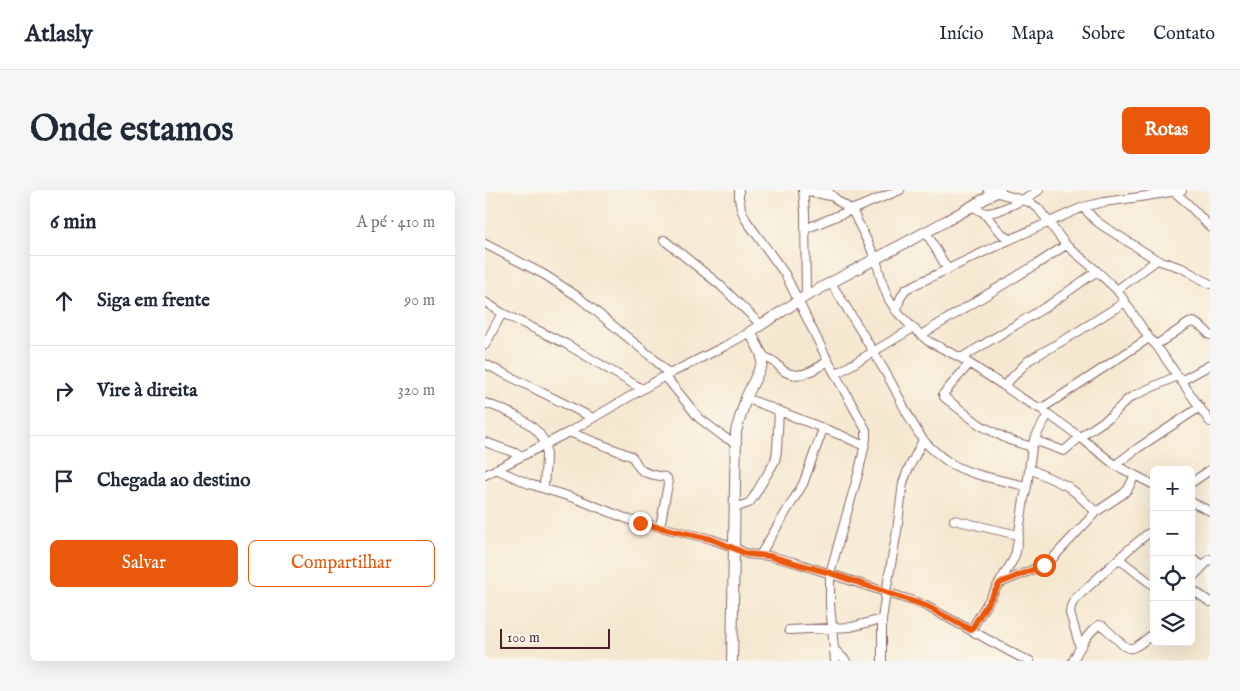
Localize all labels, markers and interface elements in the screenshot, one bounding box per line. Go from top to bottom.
text: Atlasly [25,19,93,50]
text: Início [939,23,984,46]
text: Mapa [1012,23,1054,46]
text: Sobre [1082,23,1125,46]
text: Contato [1153,23,1215,46]
button: Rotas [1122,107,1210,154]
text: Onde estamos [30,108,234,153]
text: 6 min [50,209,96,236]
text: A pé · 410 m [357,213,435,233]
icon: ahead [50,287,78,315]
text: Siga em frente [97,289,210,313]
text: 90 m [404,291,435,311]
icon: right [50,377,78,405]
text: Vire à direita [97,379,197,403]
text: 320 m [398,381,435,401]
map controls [1150,466,1195,646]
button: + [1150,466,1195,511]
icon: arrive [50,467,78,495]
text: Chegada ao destino [97,469,250,493]
button: − [1150,511,1195,556]
route end [629,512,652,535]
button: Salvar [50,540,238,587]
button: Compartilhar [248,540,435,587]
route start [1033,554,1056,577]
button: locate [1150,556,1195,601]
button: layers [1150,601,1195,646]
scale bar [500,626,610,649]
text: 100 m [507,629,540,647]

